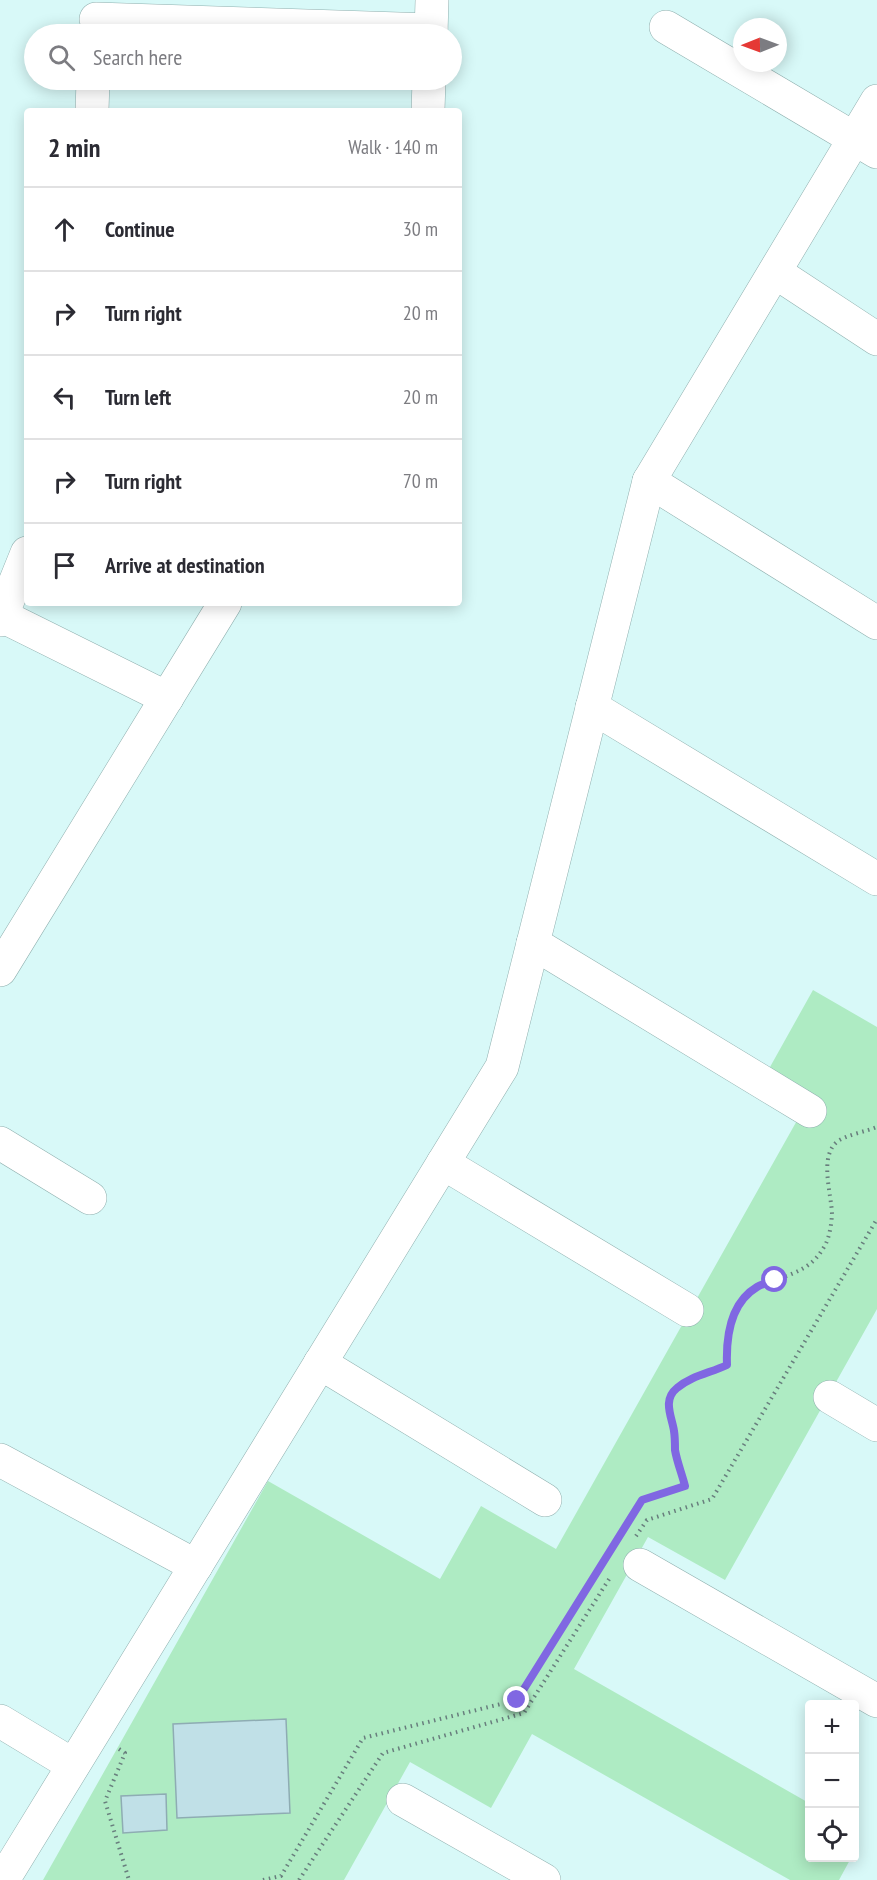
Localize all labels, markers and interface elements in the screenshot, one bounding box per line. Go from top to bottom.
north arrow [733,18,787,72]
search box [24,24,462,90]
icon: search [45,41,78,74]
text: Search here [93,43,182,71]
text: 2 min [48,131,101,164]
text: Walk · 140 m [348,134,438,160]
icon: ahead [48,213,81,246]
text: Continue [105,215,175,243]
text: 30 m [403,216,438,242]
icon: right [48,297,81,330]
text: Turn right [105,299,182,327]
text: 20 m [403,300,438,326]
icon: left [48,381,81,414]
text: Turn left [105,383,171,411]
text: 20 m [403,384,438,410]
icon: right [48,465,81,498]
text: Turn right [105,467,182,495]
text: 70 m [403,468,438,494]
icon: arrive [48,549,81,582]
text: Arrive at destination [105,551,265,579]
route start [761,1266,787,1292]
route end [503,1686,529,1712]
map controls [805,1700,859,1862]
button: + [805,1700,859,1754]
button: − [805,1754,859,1808]
button: locate [805,1808,859,1862]

